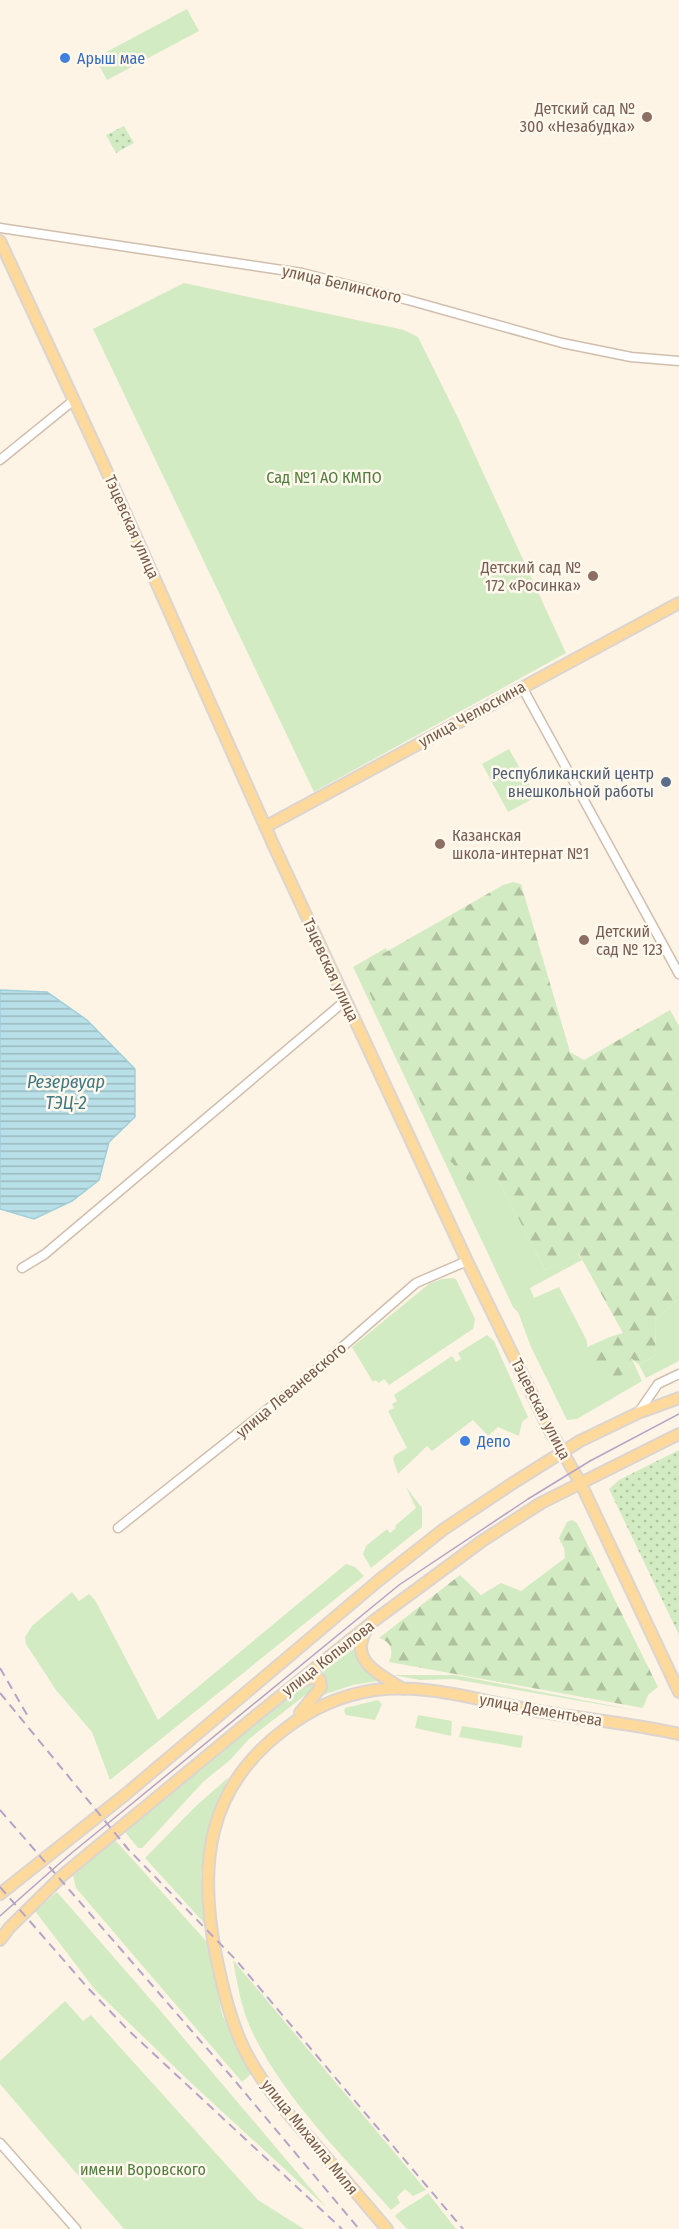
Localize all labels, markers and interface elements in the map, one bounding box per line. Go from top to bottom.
place label: Арыш мае [77,49,145,68]
marker: Арыш мае [58,51,72,65]
place label: Детский сад № 300 «Незабудка» [520,99,635,136]
marker: Детский сад № 300 «Незабудка» [640,110,654,124]
street label: улица Белинского [280,261,404,307]
park label: Сад №1 АО КМПО [266,468,382,487]
street label: Тэцевская улица [101,472,163,582]
place label: Детский сад № 172 «Росинка» [480,558,581,595]
marker: Детский сад № 172 «Росинка» [586,569,600,583]
street label: улица Челюскина [415,677,529,751]
place label: Республиканский центр внешкольной работы [492,764,654,801]
marker: Республиканский центр внешкольной работы [659,775,673,789]
place label: Казанская школа-интернат №1 [452,826,589,863]
marker: Казанская школа-интернат №1 [433,837,447,851]
street label: Тэцевская улица [299,916,363,1025]
place label: Детский сад № 123 [595,922,663,959]
marker: Детский сад № 123 [577,933,591,947]
water label: Резервуар ТЭЦ-2 [27,1071,105,1114]
street label: улица Леваневского [232,1338,350,1442]
street label: Тэцевская улица [507,1355,575,1463]
place label: Депо [476,1432,511,1451]
marker: Депо [458,1434,472,1448]
street label: улица Копылова [278,1616,378,1700]
street label: улица Дементьева [478,1690,604,1730]
street label: улица Михаила Миля [258,2075,362,2199]
park label: имени Воровского [80,2160,206,2179]

